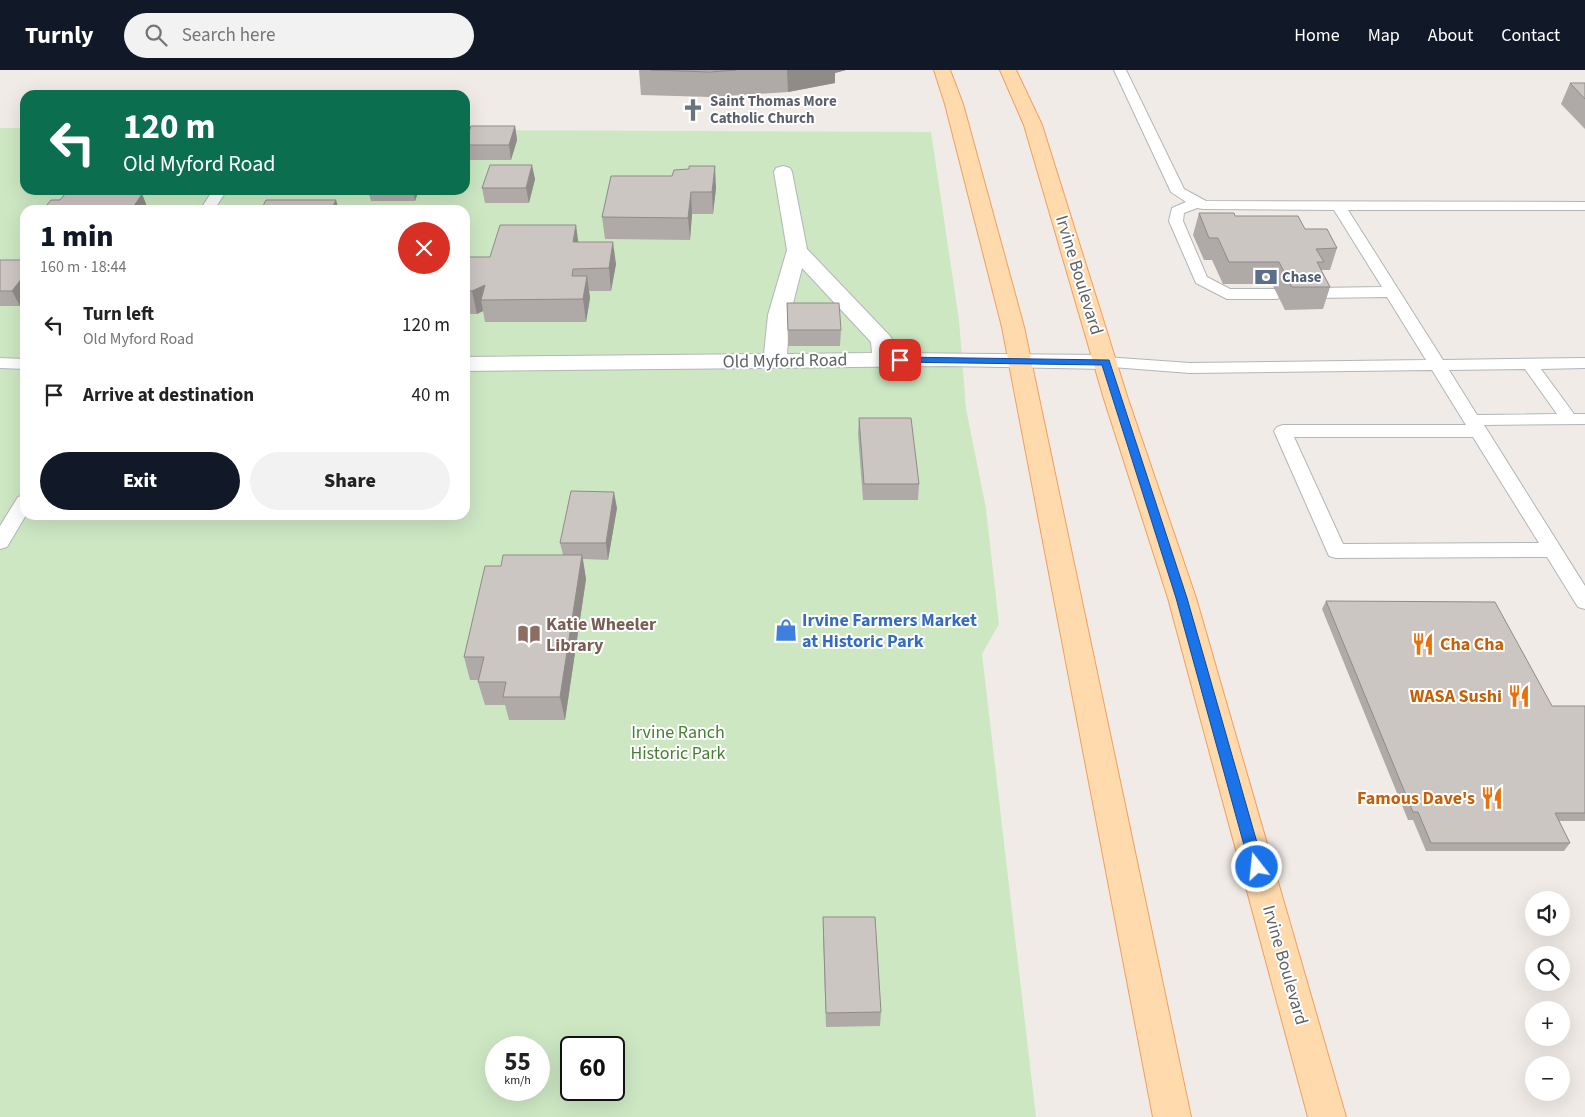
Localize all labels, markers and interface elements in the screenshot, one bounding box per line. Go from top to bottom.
search box [124,13,474,58]
text: Turnly [25,18,94,53]
icon: search [142,21,170,49]
text: Search here [182,22,275,49]
text: Home [1294,23,1340,48]
text: Map [1368,23,1400,48]
text: About [1428,23,1473,48]
text: Contact [1501,23,1560,48]
place label: Saint Thomas More Catholic Church [710,91,837,129]
church icon: Saint Thomas More Catholic Church [680,97,706,123]
text: 120 m [123,102,215,152]
icon: left [40,110,105,175]
text: Old Myford Road [123,148,275,180]
street label: Irvine Boulevard [1049,212,1109,338]
text: 1 min [40,215,114,258]
button: close [398,222,450,274]
text: 160 m · 18:44 [40,256,127,278]
bank icon: Chase [1253,264,1279,290]
place label: Chase [1282,267,1322,288]
text: Turn left [83,301,154,328]
icon: left [40,311,68,339]
text: 120 m [402,312,450,339]
text: Old Myford Road [83,328,194,350]
pin [879,339,921,381]
icon: arrive [886,346,914,374]
street label: Old Myford Road [722,347,848,375]
icon: arrive [40,381,68,409]
text: Arrive at destination [83,382,254,409]
text: 40 m [412,382,450,409]
button: Exit [40,452,240,510]
button: Share [250,452,450,510]
place label: Irvine Farmers Market at Historic Park [802,608,977,654]
place label: Katie Wheeler Library [546,612,657,658]
shop icon: Irvine Farmers Market at Historic Park [773,617,799,643]
library icon: Katie Wheeler Library [516,621,542,647]
restaurant icon: Cha Cha [1410,631,1436,657]
place label: Cha Cha [1440,632,1504,657]
restaurant icon: WASA Sushi [1506,683,1532,709]
place label: WASA Sushi [1410,684,1502,709]
park label: Irvine Ranch Historic Park [630,720,726,766]
restaurant icon: Famous Dave's [1479,785,1505,811]
place label: Famous Dave's [1357,786,1475,811]
position arrow [1230,840,1282,892]
map controls [1525,891,1570,1101]
button: sound [1525,891,1570,936]
street label: Irvine Boulevard [1256,902,1314,1028]
button: search [1525,946,1570,991]
button: + [1525,1001,1570,1046]
speed limit sign: 60 [560,1036,625,1101]
text: 55 [504,1044,531,1080]
button: − [1525,1056,1570,1101]
text: km/h [504,1072,531,1089]

